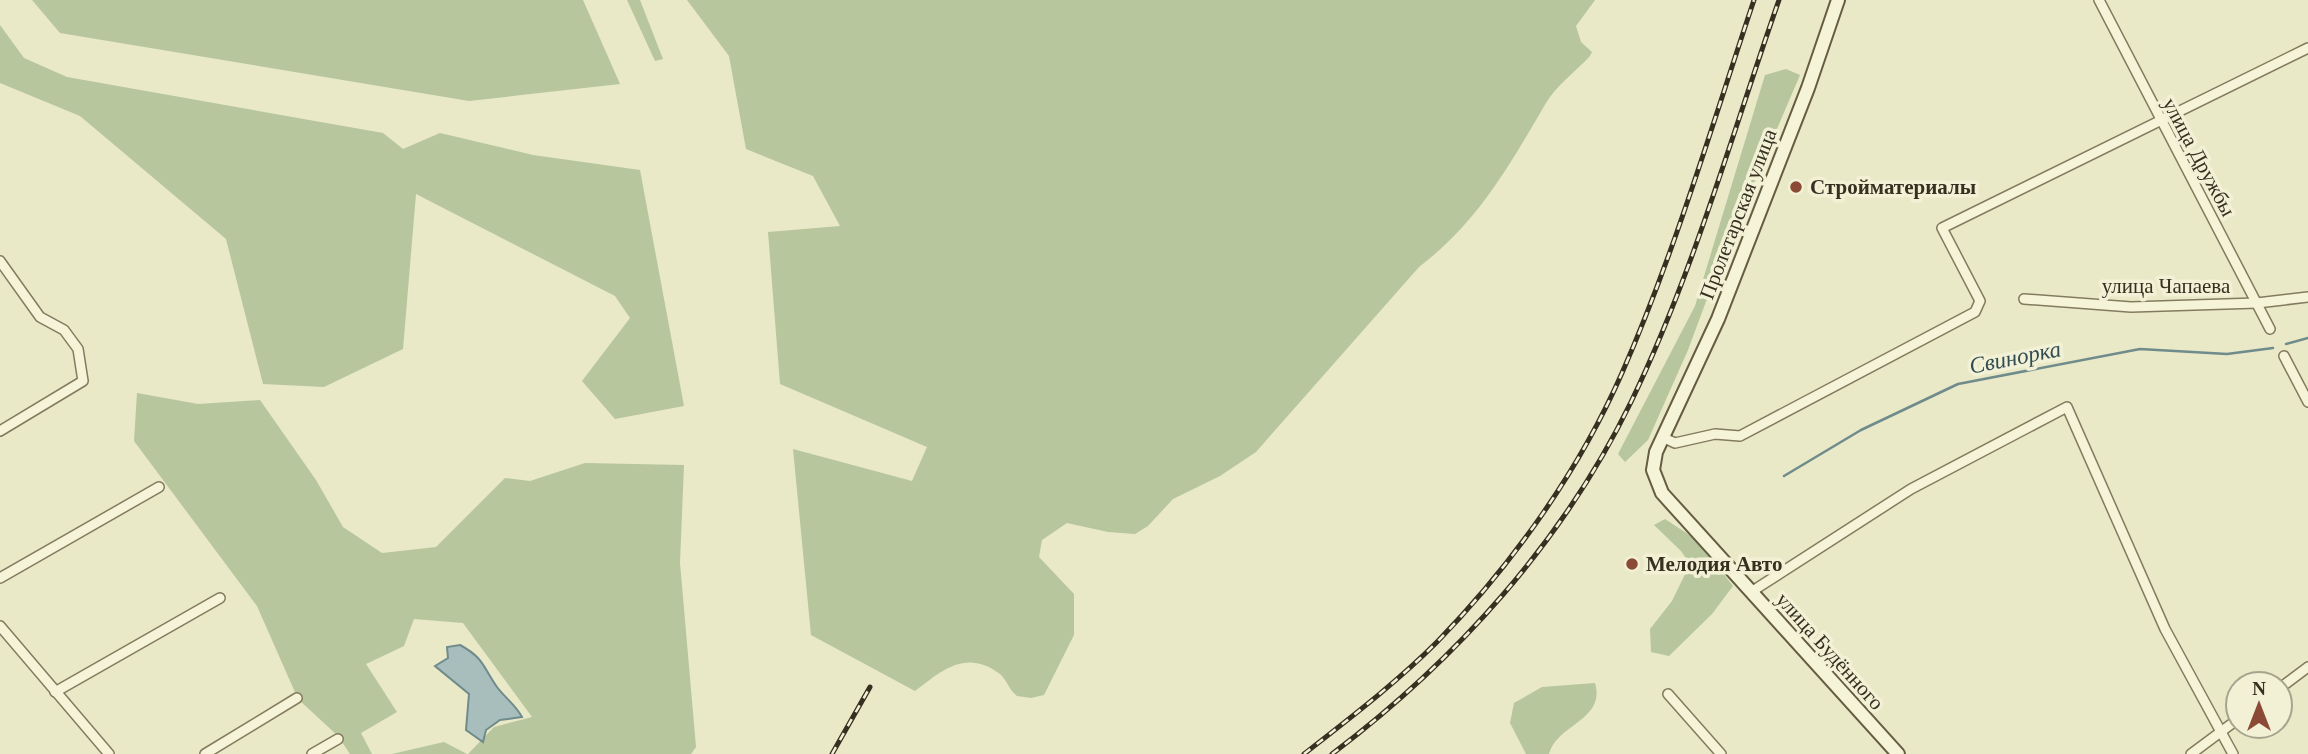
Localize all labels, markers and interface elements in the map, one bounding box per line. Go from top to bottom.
street label: улица Дружбы [2158,94,2240,220]
street label: Пролетарская улица [1695,125,1782,302]
place label: Стройматериалы [1810,175,1976,199]
marker: Стройматериалы [1788,179,1804,195]
street label: улица Чапаева [2102,274,2231,298]
water label: Свинорка [1967,336,2063,379]
place label: Мелодия Авто [1646,552,1782,576]
marker: Мелодия Авто [1624,556,1640,572]
street label: улица Будённого [1771,587,1889,715]
north arrow [2224,670,2294,740]
text: N [2252,678,2266,699]

